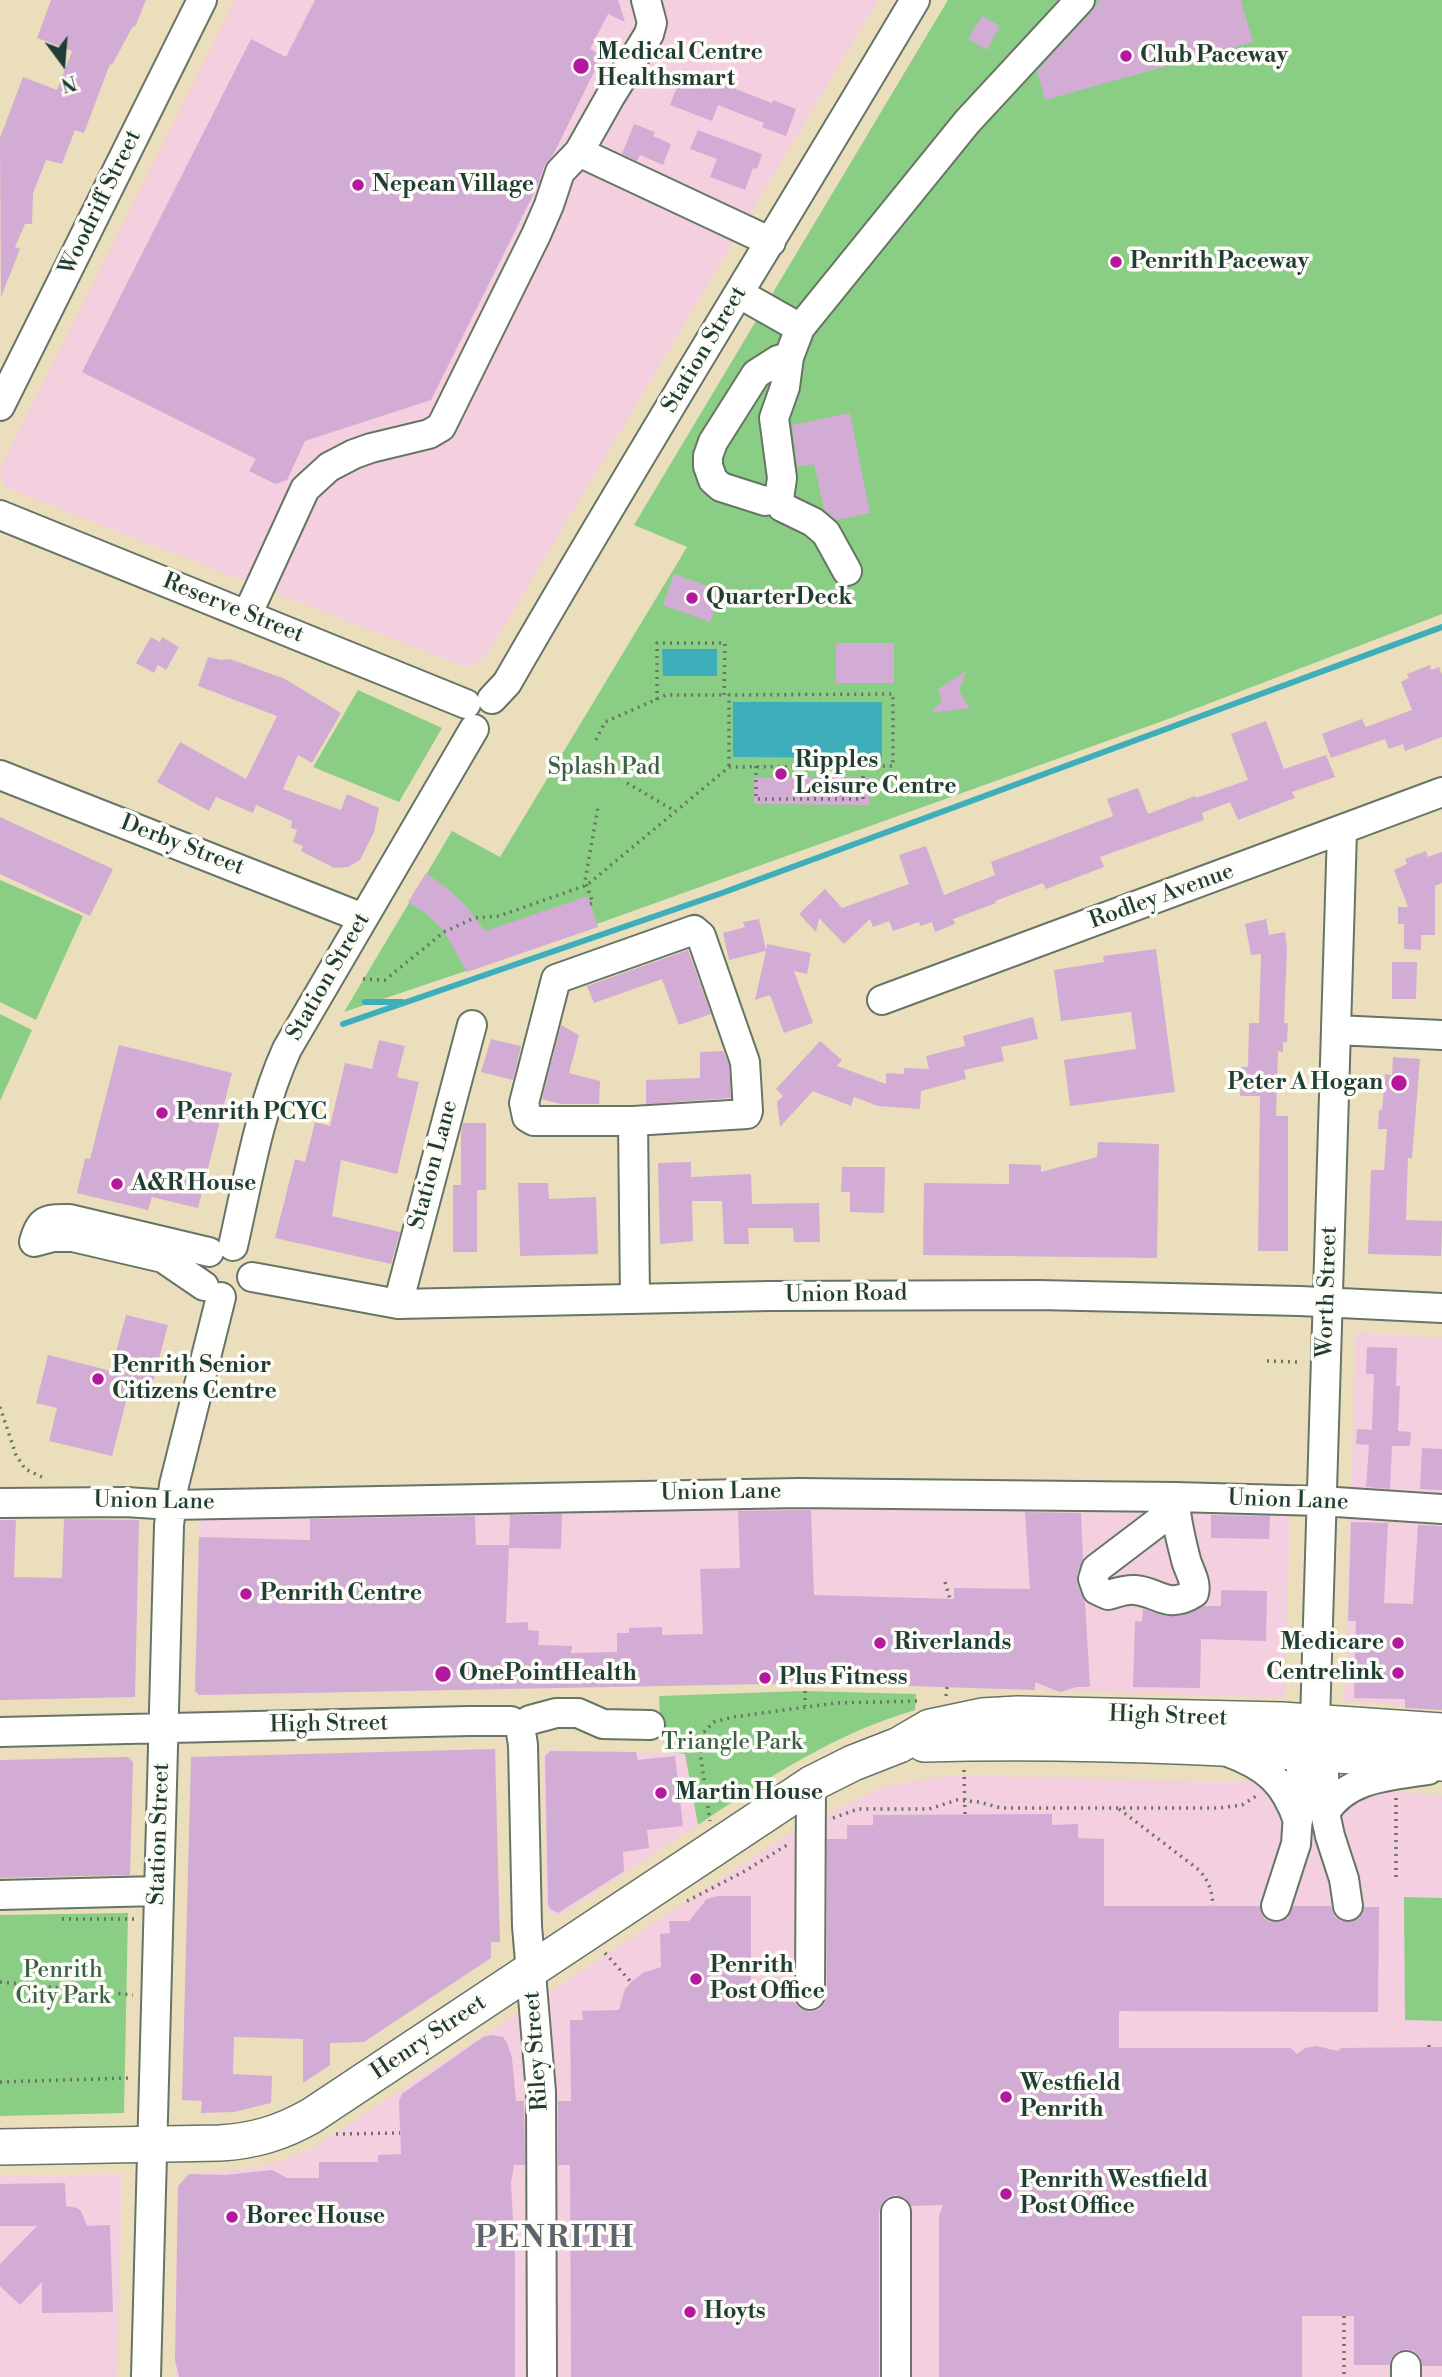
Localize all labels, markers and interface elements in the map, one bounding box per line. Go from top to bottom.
north arrow [28,28,98,98]
place label: Medical Centre Healthsmart [597,39,763,93]
place label: Club Paceway [1140,42,1288,70]
marker: Club Paceway [1118,48,1134,64]
marker: Medical Centre Healthsmart [571,56,591,76]
text: N [58,70,79,97]
street label: Woodriff Street [54,126,148,280]
place label: Nepean Village [372,171,534,199]
marker: Nepean Village [350,177,366,193]
place label: Penrith Paceway [1130,248,1309,276]
marker: Penrith Paceway [1108,254,1124,270]
street label: Station Street [656,282,754,418]
street label: Reserve Street [158,568,308,650]
place label: QuarterDeck [706,584,852,612]
marker: QuarterDeck [684,590,700,606]
place label: Ripples Leisure Centre [795,747,957,801]
park label: Splash Pad [548,754,660,782]
marker: Ripples Leisure Centre [773,766,789,782]
street label: Derby Street [116,810,248,882]
street label: Rodley Avenue [1086,858,1238,936]
street label: Station Street [281,908,377,1046]
place label: Peter A Hogan [1228,1069,1383,1097]
marker: Peter A Hogan [1389,1073,1409,1093]
street label: Station Lane [404,1097,464,1233]
place label: Penrith PCYC [176,1099,327,1127]
marker: Penrith PCYC [154,1105,170,1121]
place label: A&R House [131,1170,256,1198]
marker: A&R House [109,1176,125,1192]
street label: Worth Street [1312,1225,1344,1359]
street label: Union Road [785,1280,907,1310]
place label: Penrith Senior Citizens Centre [112,1352,277,1406]
marker: Penrith Senior Citizens Centre [90,1371,106,1387]
street label: Union Lane [660,1478,782,1508]
street label: Union Lane [1227,1485,1349,1517]
street label: Union Lane [93,1487,215,1517]
place label: Penrith Centre [260,1580,422,1608]
marker: Penrith Centre [238,1586,254,1602]
place label: Riverlands [894,1629,1011,1657]
place label: Medicare [1280,1629,1384,1657]
marker: Riverlands [872,1635,888,1651]
marker: Medicare [1390,1635,1406,1651]
place label: Centrelink [1266,1659,1384,1687]
place label: OnePointHealth [459,1660,637,1688]
marker: OnePointHealth [433,1664,453,1684]
place label: Plus Fitness [779,1664,908,1692]
marker: Centrelink [1390,1665,1406,1681]
marker: Plus Fitness [757,1670,773,1686]
street label: High Street [1108,1701,1228,1733]
street label: High Street [269,1710,389,1740]
park label: Triangle Park [661,1729,803,1757]
street label: Station Street [144,1762,176,1906]
place label: Martin House [675,1779,823,1807]
marker: Martin House [653,1785,669,1801]
place label: Penrith Post Office [710,1952,825,2006]
park label: Penrith City Park [15,1957,111,2011]
marker: Penrith Post Office [688,1971,704,1987]
street label: Henry Street [366,1989,492,2087]
street label: Riley Street [519,1990,555,2112]
place label: Westfield Penrith [1020,2070,1121,2124]
marker: Westfield Penrith [998,2089,1014,2105]
place label: Penrith Westfield Post Office [1020,2167,1208,2221]
marker: Penrith Westfield Post Office [998,2186,1014,2202]
place label: Borec House [246,2203,385,2231]
marker: Borec House [224,2209,240,2225]
district label: PENRITH [476,2222,634,2258]
place label: Hoyts [704,2298,766,2326]
marker: Hoyts [682,2304,698,2320]

